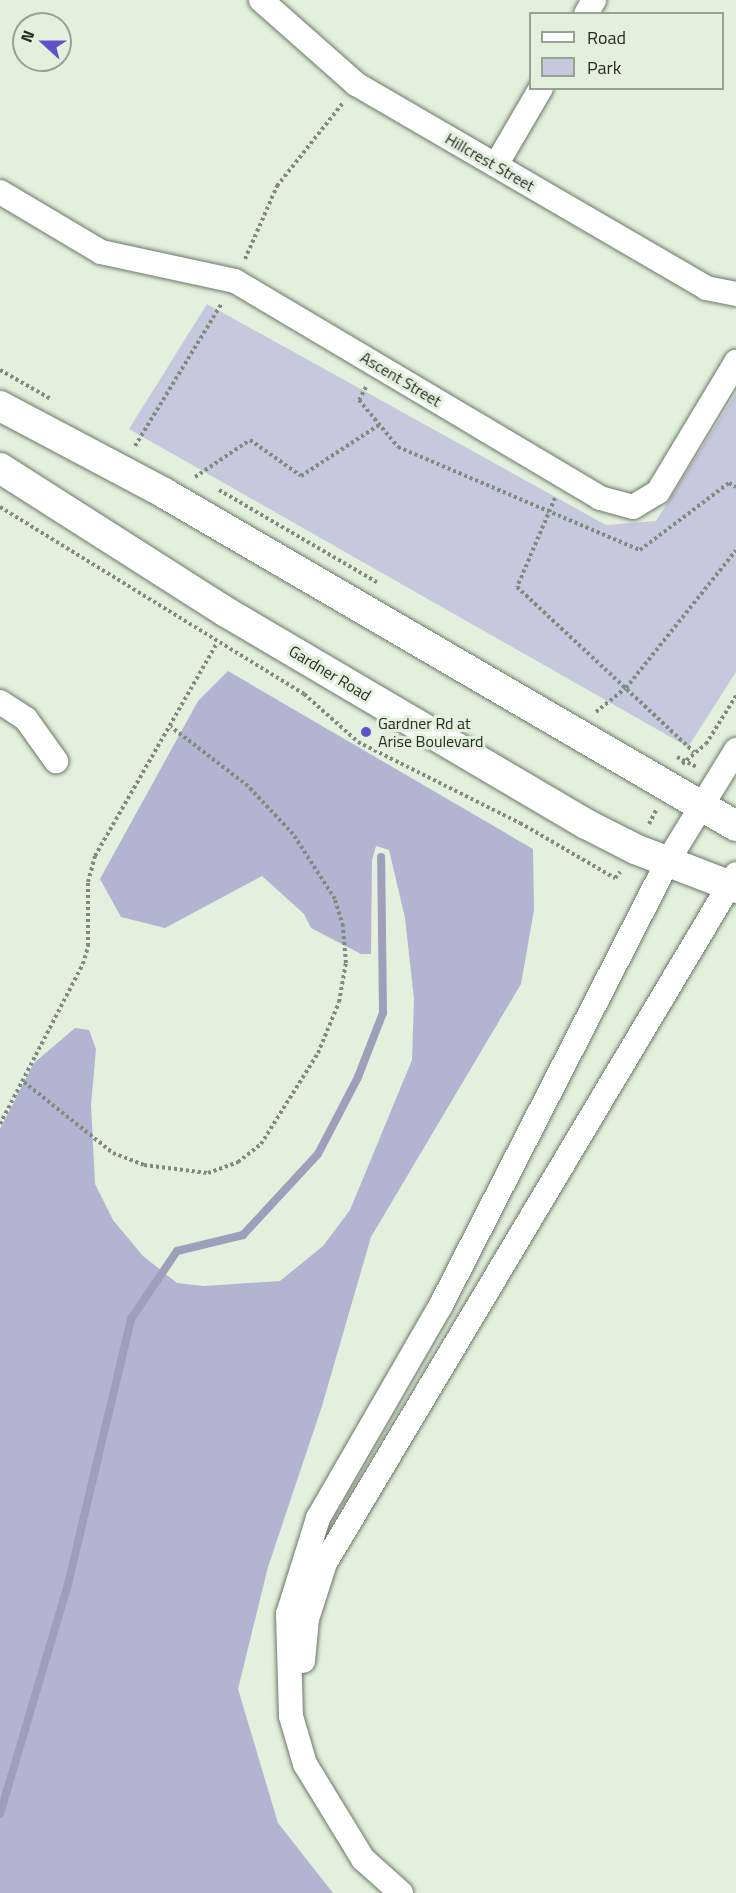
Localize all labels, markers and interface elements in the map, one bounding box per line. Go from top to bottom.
north arrow [12,12,72,72]
legend [529,12,724,90]
text: Road [587,24,626,51]
text: N [14,27,40,46]
text: Park [587,54,621,81]
street label: Hillcrest Street [442,129,538,195]
street label: Ascent Street [357,347,445,411]
street label: Gardner Road [286,641,374,705]
place label: Gardner Rd at Arise Boulevard [378,713,483,751]
marker: Gardner Rd at Arise Boulevard [359,725,373,739]

